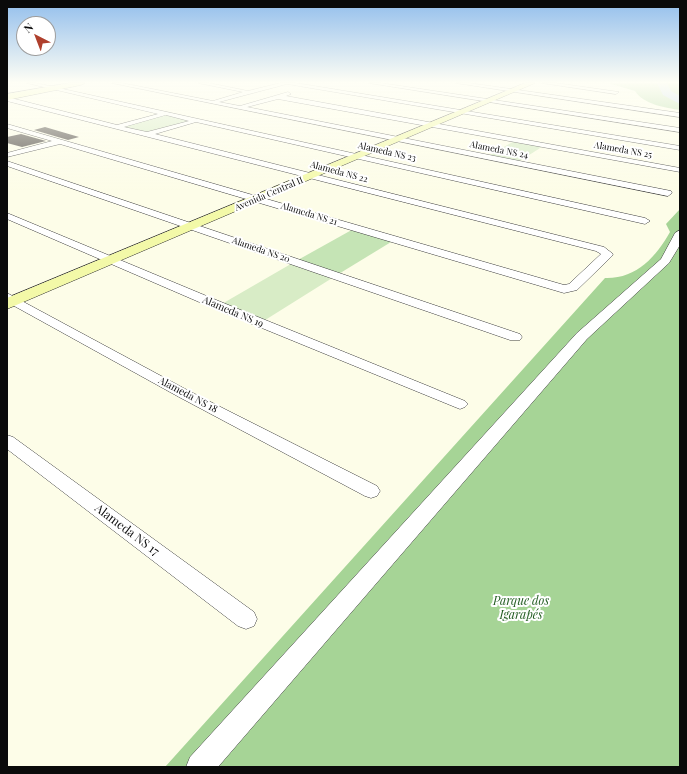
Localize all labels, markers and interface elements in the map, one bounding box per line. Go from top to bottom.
north arrow [16,16,56,56]
text: N [20,19,36,36]
street label: Alameda NS 24 [469,139,529,161]
street label: Alameda NS 23 [357,140,417,164]
street label: Alameda NS 25 [593,140,653,160]
street label: Alameda NS 22 [309,159,369,185]
street label: Avenida Central II [233,175,305,213]
street label: Alameda NS 21 [280,200,338,228]
street label: Alameda NS 20 [231,235,291,265]
street label: Alameda NS 19 [201,294,265,330]
street label: Alameda NS 18 [156,374,220,416]
street label: Alameda NS 17 [92,501,162,559]
park label: Parque dos Igarapés [493,594,549,622]

